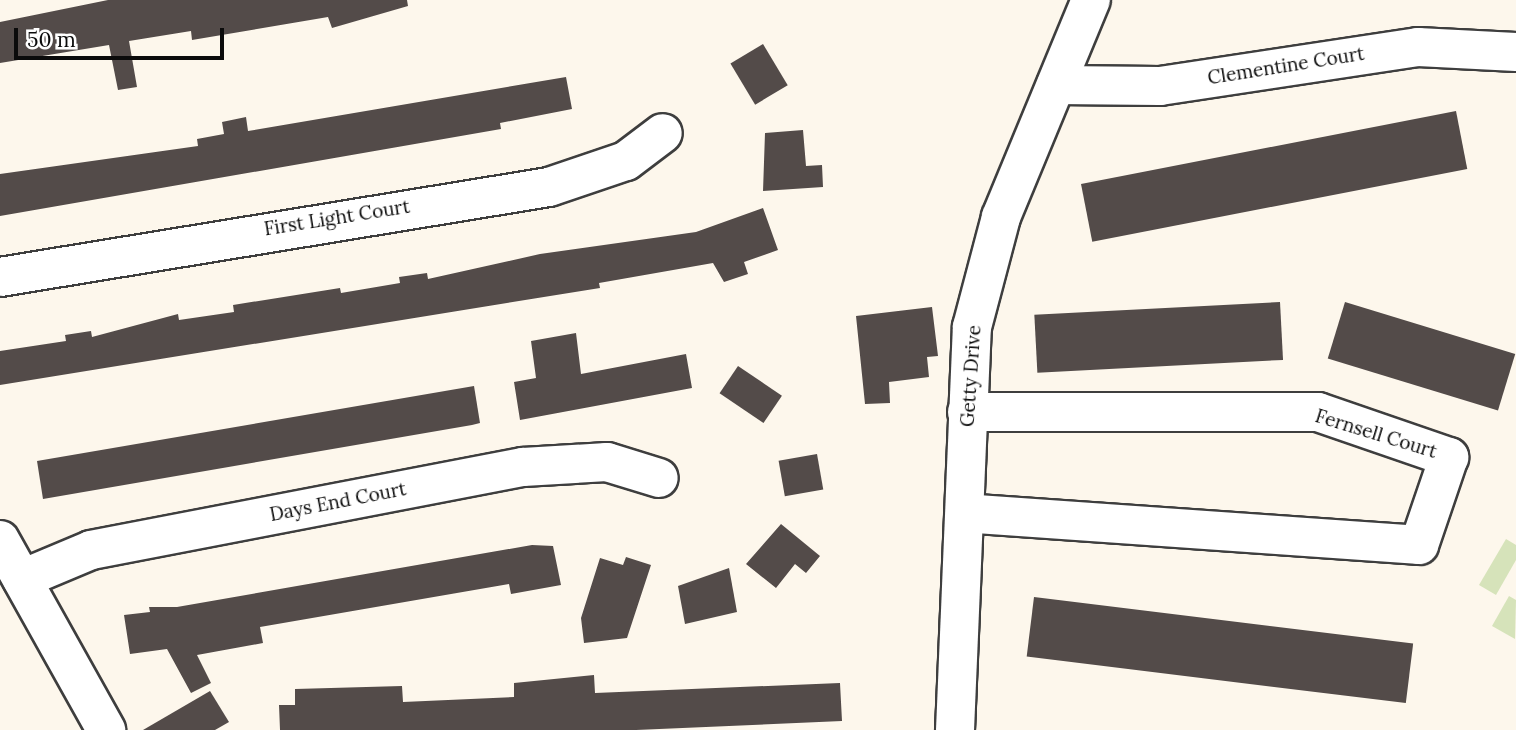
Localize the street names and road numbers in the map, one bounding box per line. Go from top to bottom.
street label: Clementine Court [1206,42,1366,90]
street label: First Light Court [262,195,412,241]
street label: Getty Drive [956,324,986,428]
street label: Fernsell Court [1312,405,1440,463]
street label: Days End Court [268,478,408,526]

